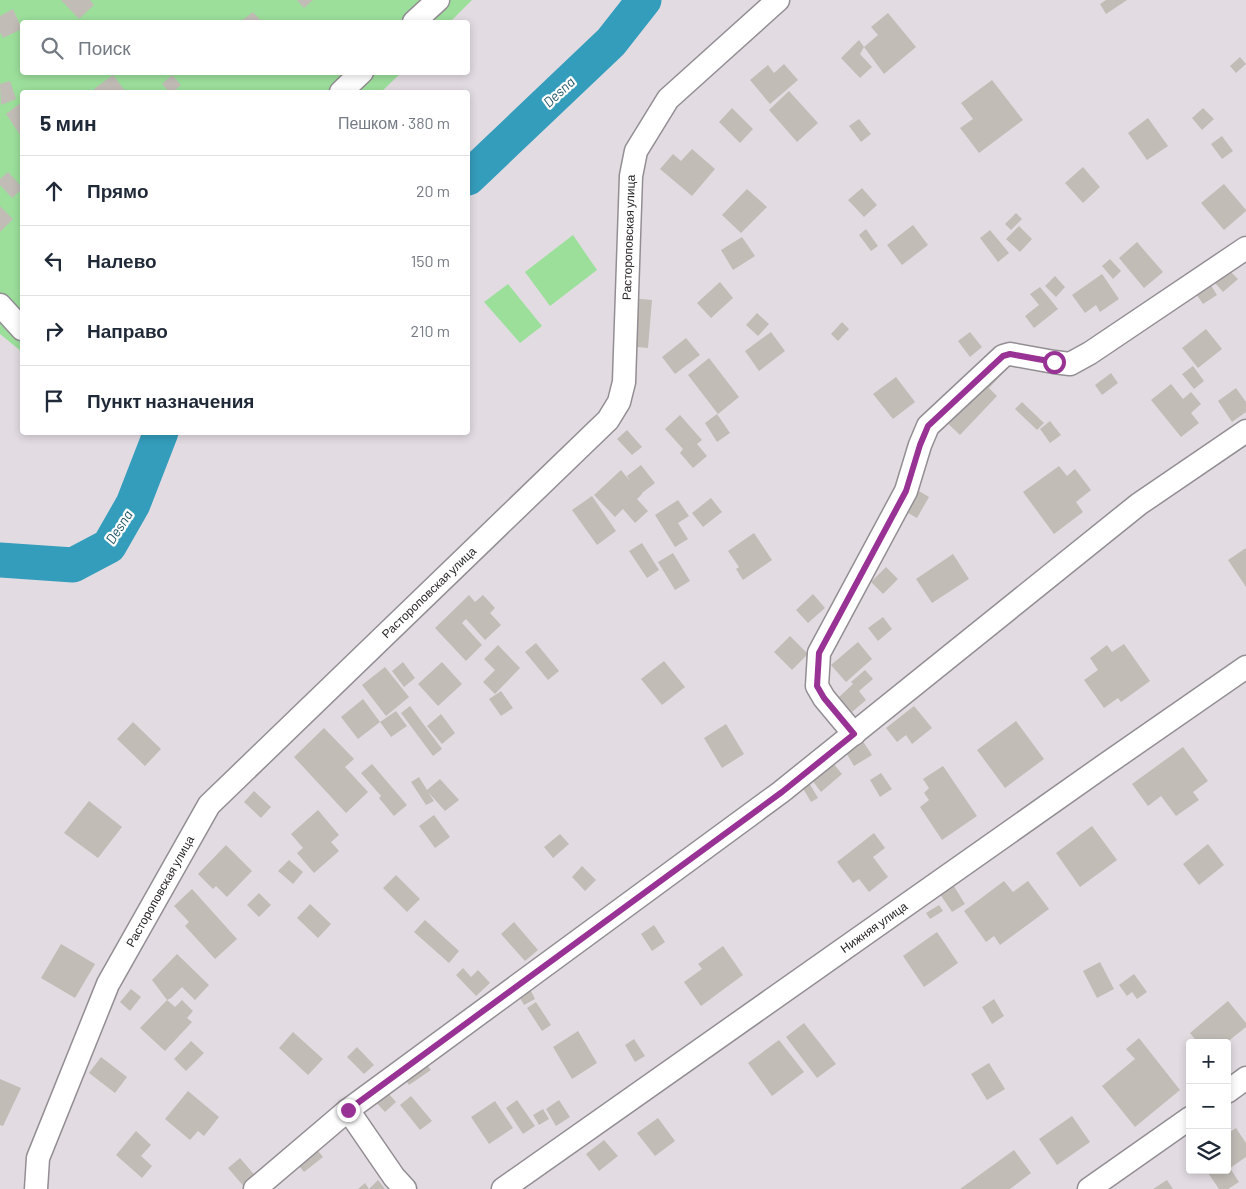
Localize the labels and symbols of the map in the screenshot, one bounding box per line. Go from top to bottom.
water label: Desna [539,73,578,110]
street label: Растороповская улица [619,174,638,300]
route start [1043,351,1066,374]
water label: Desna [101,507,136,547]
street label: Растороповская улица [378,543,479,640]
street label: Растороповская улица [123,833,196,949]
street label: Нижняя улица [837,898,910,955]
route end [337,1099,360,1122]

